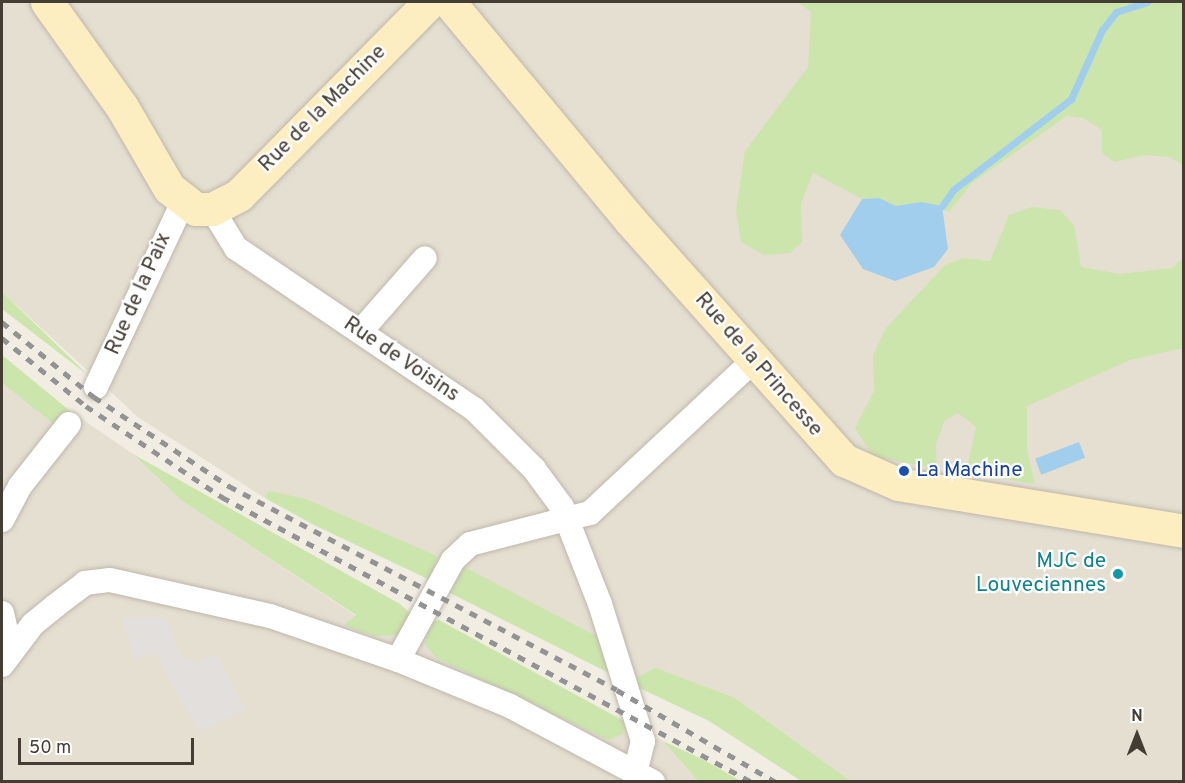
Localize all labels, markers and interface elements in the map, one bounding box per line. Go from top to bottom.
street label: Rue de la Machine [254,40,392,178]
street label: Rue de la Paix [101,229,177,359]
street label: Rue de la Princesse [689,288,827,442]
street label: Rue de Voisins [338,312,464,408]
place label: La Machine [916,458,1022,484]
marker: La Machine [897,464,911,478]
place label: MJC de Louveciennes [976,549,1106,599]
marker: MJC de Louveciennes [1111,567,1125,581]
north arrow [1107,705,1167,765]
text: N [1131,707,1143,727]
scale bar [21,726,196,764]
text: 50 m [29,737,71,760]

